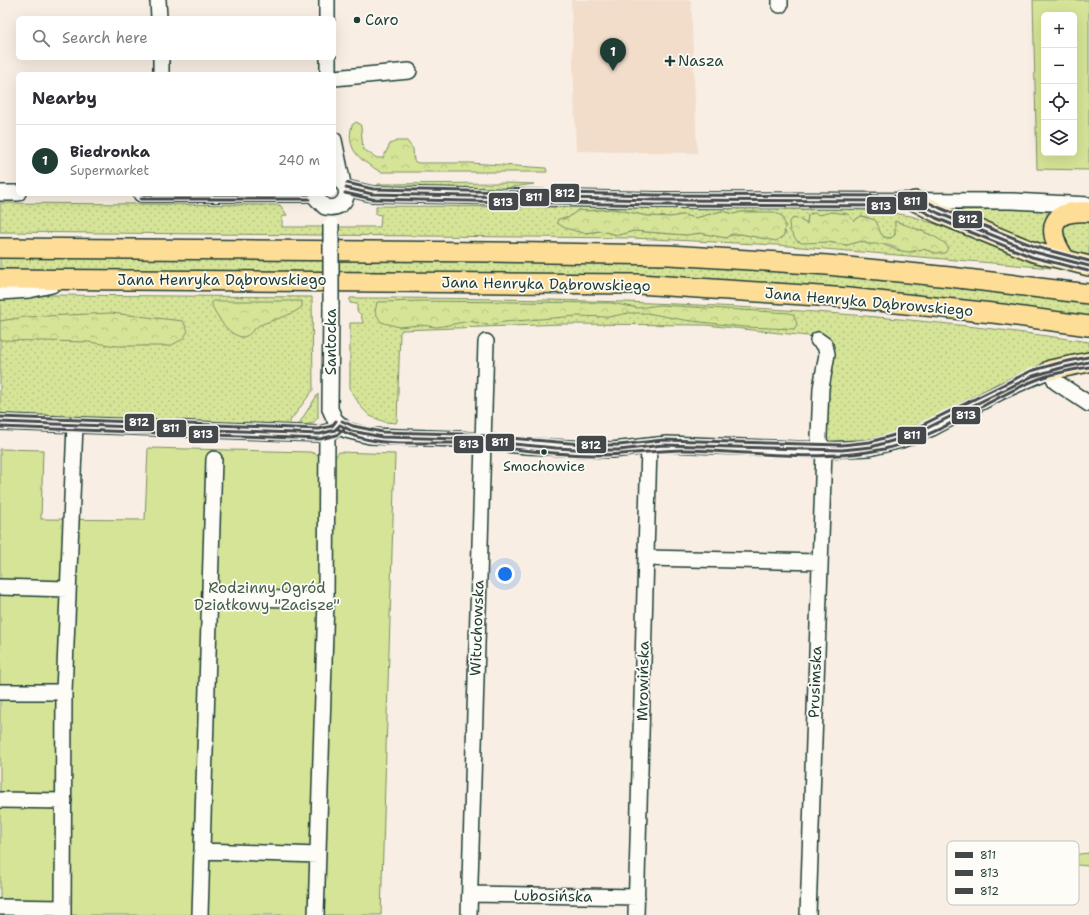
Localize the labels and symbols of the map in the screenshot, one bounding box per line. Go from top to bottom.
place label: Caro [365,10,399,30]
marker: Caro [352,15,362,25]
pin: 1 [600,38,626,71]
place label: Nasza [678,51,724,71]
marker: Nasza [665,56,675,66]
line badge: 812 [550,183,580,203]
text: 812 [555,186,575,201]
line badge: 811 [519,188,550,207]
text: 811 [525,190,543,205]
line badge: 811 [897,191,928,211]
line badge: 813 [488,192,519,211]
text: 811 [903,194,921,209]
text: 813 [493,195,513,210]
line badge: 813 [866,196,897,215]
text: 813 [871,199,891,214]
line badge: 812 [952,210,983,229]
text: 812 [958,212,978,227]
street label: Jana Henryka Dąbrowskiego [117,270,327,290]
street label: Jana Henryka Dąbrowskiego [441,272,651,296]
street label: Jana Henryka Dąbrowskiego [764,283,974,321]
street label: Santocka [321,308,341,375]
line badge: 813 [951,406,981,425]
text: 813 [956,408,976,423]
line badge: 812 [124,413,155,432]
text: 812 [129,415,149,430]
line badge: 811 [156,419,187,438]
text: 811 [162,421,180,436]
line badge: 813 [188,425,219,444]
line badge: 811 [897,426,927,445]
text: 813 [193,427,213,442]
text: 811 [903,428,921,443]
line badge: 811 [485,433,515,452]
line badge: 813 [453,435,484,454]
text: 811 [491,435,509,450]
line badge: 812 [576,435,607,454]
text: 813 [459,437,479,452]
text: 812 [581,438,601,453]
marker: Smochowice [539,447,549,457]
place label: Smochowice [503,457,585,475]
your location [495,564,515,584]
park label: Rodzinny Ogród Działkowy "Zacisze" [194,578,340,615]
street label: Wituchowska [465,579,489,676]
street label: Mrowińska [632,640,654,721]
street label: Prusimska [804,645,826,718]
legend [947,841,1079,905]
text: 811 [980,848,996,863]
text: 813 [980,866,999,881]
text: 812 [980,884,999,899]
street label: Lubosińska [513,885,593,907]

